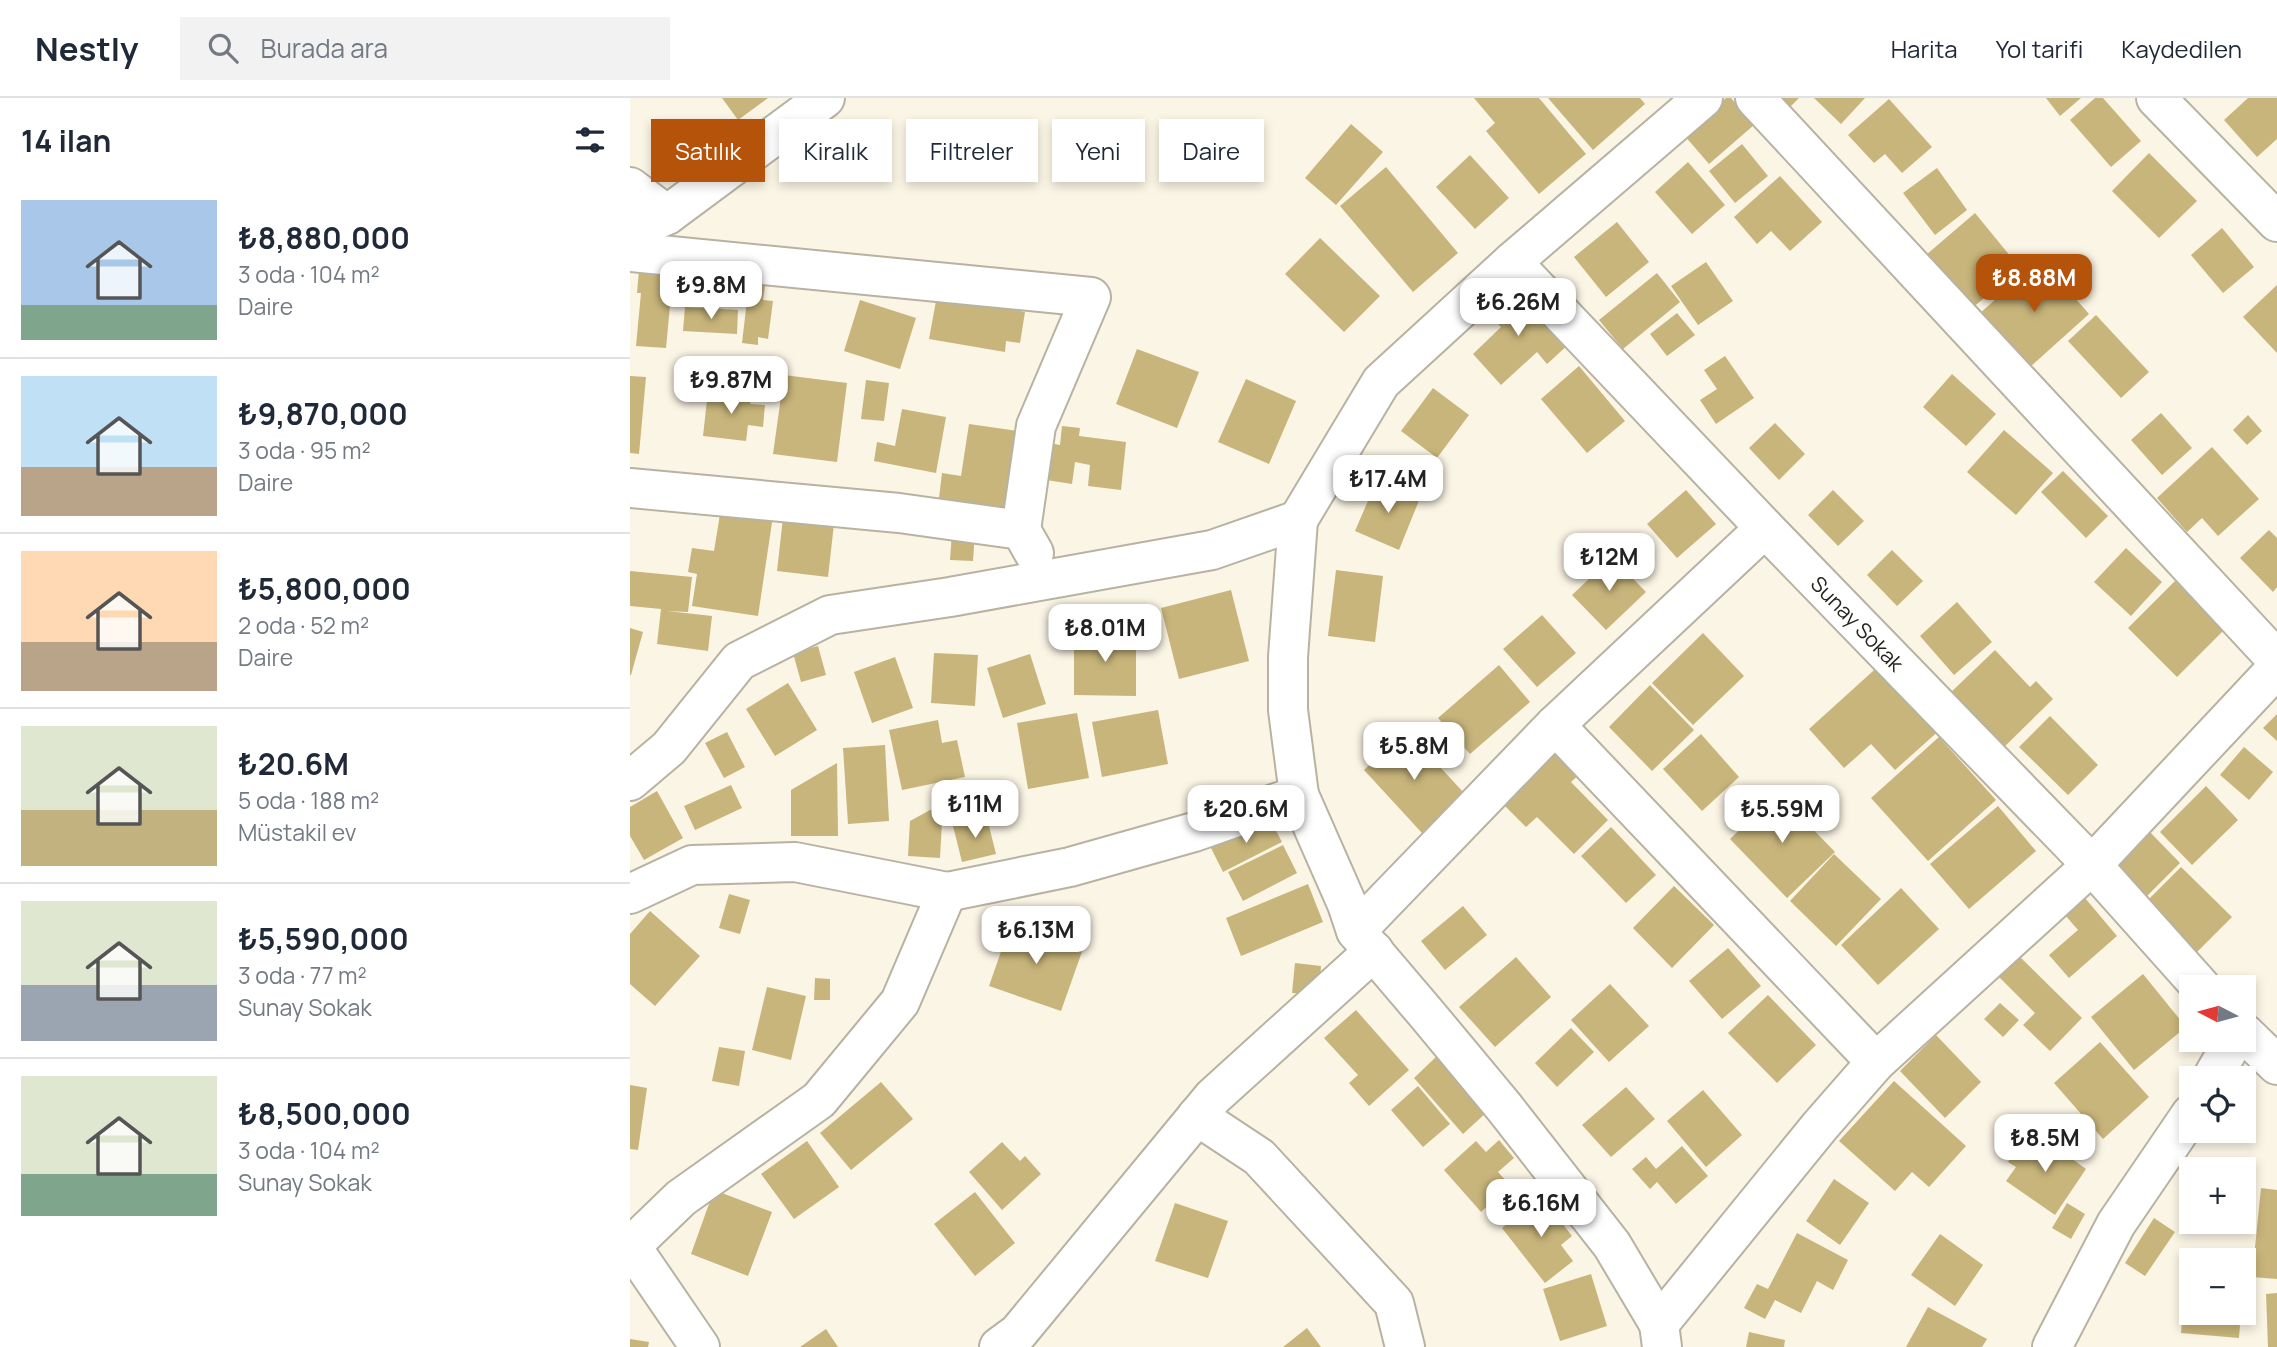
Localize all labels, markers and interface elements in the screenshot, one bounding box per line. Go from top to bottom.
search box [180,17,670,80]
text: Nestly [35,26,138,71]
icon: search [204,29,242,67]
text: Burada ara [260,30,388,66]
text: Harita [1891,32,1958,65]
text: Yol tarifi [1996,32,2083,65]
text: Kaydedilen [2121,32,2242,65]
chip: Satılık [651,119,765,182]
chip: Kiralık [779,119,892,182]
chip: Filtreler [906,119,1038,182]
chip: Yeni [1052,119,1145,182]
chip: Daire [1159,119,1264,182]
text: 14 ilan [21,120,111,161]
icon: filters [571,121,609,159]
text: ₺8,880,000 [238,217,410,258]
icon: home [77,228,161,312]
pin: ₺8.88M [1977,254,2091,314]
text: 3 oda · 104 m² [238,258,380,290]
text: ₺8.88M [1992,261,2076,293]
pin: ₺9.8M [662,262,760,321]
text: ₺9.8M [676,268,746,300]
pin: ₺6.26M [1461,278,1575,338]
text: ₺6.26M [1476,285,1560,317]
text: Daire [238,290,293,322]
pin: ₺9.87M [674,356,788,416]
text: ₺9.87M [690,363,772,395]
text: ₺9,870,000 [238,393,408,434]
icon: home [77,404,161,488]
text: 3 oda · 95 m² [238,434,371,466]
pin: ₺17.4M [1331,456,1445,515]
text: ₺17.4M [1349,462,1427,494]
text: Daire [238,466,293,498]
pin: ₺12M [1568,533,1650,593]
text: ₺12M [1580,540,1638,572]
text: ₺5,800,000 [238,568,411,609]
street label: Sunay Sokak [1805,570,1911,677]
icon: home [77,579,161,663]
pin: ₺8.01M [1048,604,1162,664]
text: 2 oda · 52 m² [238,609,369,641]
text: ₺8.01M [1064,611,1146,643]
text: Daire [238,641,293,673]
pin: ₺5.8M [1365,722,1463,782]
text: ₺5.8M [1379,729,1449,761]
text: ₺20.6M [238,743,349,784]
icon: home [77,754,161,838]
pin: ₺11M [934,780,1016,840]
text: 5 oda · 188 m² [238,784,379,816]
pin: ₺20.6M [1189,786,1303,845]
pin: ₺5.59M [1725,786,1839,845]
text: ₺11M [948,787,1003,819]
text: ₺20.6M [1204,792,1288,824]
text: ₺5.59M [1740,792,1824,824]
text: Müstakil ev [238,816,356,848]
pin: ₺6.13M [979,906,1093,966]
text: ₺6.13M [998,913,1074,945]
text: ₺5,590,000 [238,918,409,959]
icon: home [77,929,161,1013]
text: 3 oda · 77 m² [238,959,367,991]
north arrow [2179,975,2256,1052]
map controls [2179,975,2256,1325]
text: Sunay Sokak [238,991,372,1023]
button: locate [2179,1066,2256,1143]
text: ₺8,500,000 [238,1093,411,1134]
icon: home [77,1104,161,1188]
pin: ₺8.5M [1996,1114,2094,1174]
text: ₺8.5M [2010,1121,2080,1153]
text: 3 oda · 104 m² [238,1134,380,1166]
button: + [2179,1157,2256,1234]
text: Sunay Sokak [238,1166,372,1198]
pin: ₺6.16M [1484,1180,1598,1239]
text: ₺6.16M [1502,1186,1580,1218]
button: − [2179,1248,2256,1325]

